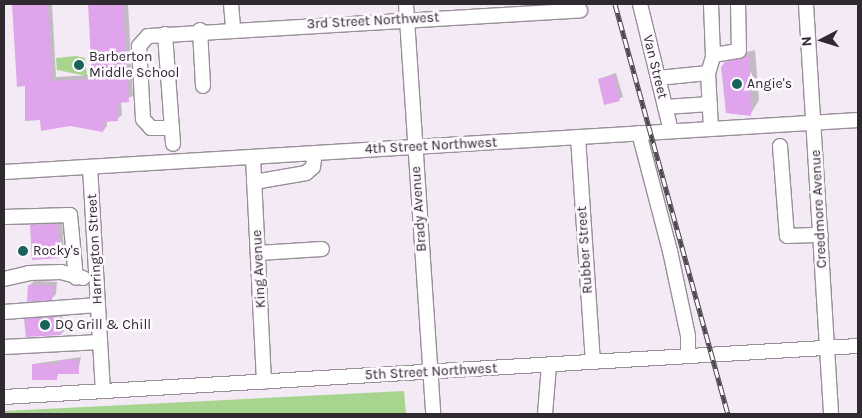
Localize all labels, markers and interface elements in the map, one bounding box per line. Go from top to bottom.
street label: 3rd Street Northwest [306,9,440,33]
north arrow [797,15,847,65]
street label: Van Street [639,33,671,101]
text: N [798,36,815,47]
place label: Barberton Middle School [89,49,179,82]
marker: Barberton Middle School [73,59,85,71]
place label: Angie's [747,76,792,92]
marker: Angie's [731,78,743,90]
street label: 4th Street Northwest [364,134,498,158]
street label: Creedmore Avenue [808,149,830,269]
street label: Brady Avenue [408,166,430,252]
street label: Harrington Street [84,193,106,305]
street label: Rubber Street [574,206,596,294]
street label: King Avenue [249,229,269,309]
place label: Rocky's [33,243,80,259]
marker: Rocky's [17,245,29,257]
place label: DQ Grill & Chill [55,317,151,333]
marker: DQ Grill & Chill [39,319,51,331]
street label: 5th Street Northwest [364,360,498,384]

